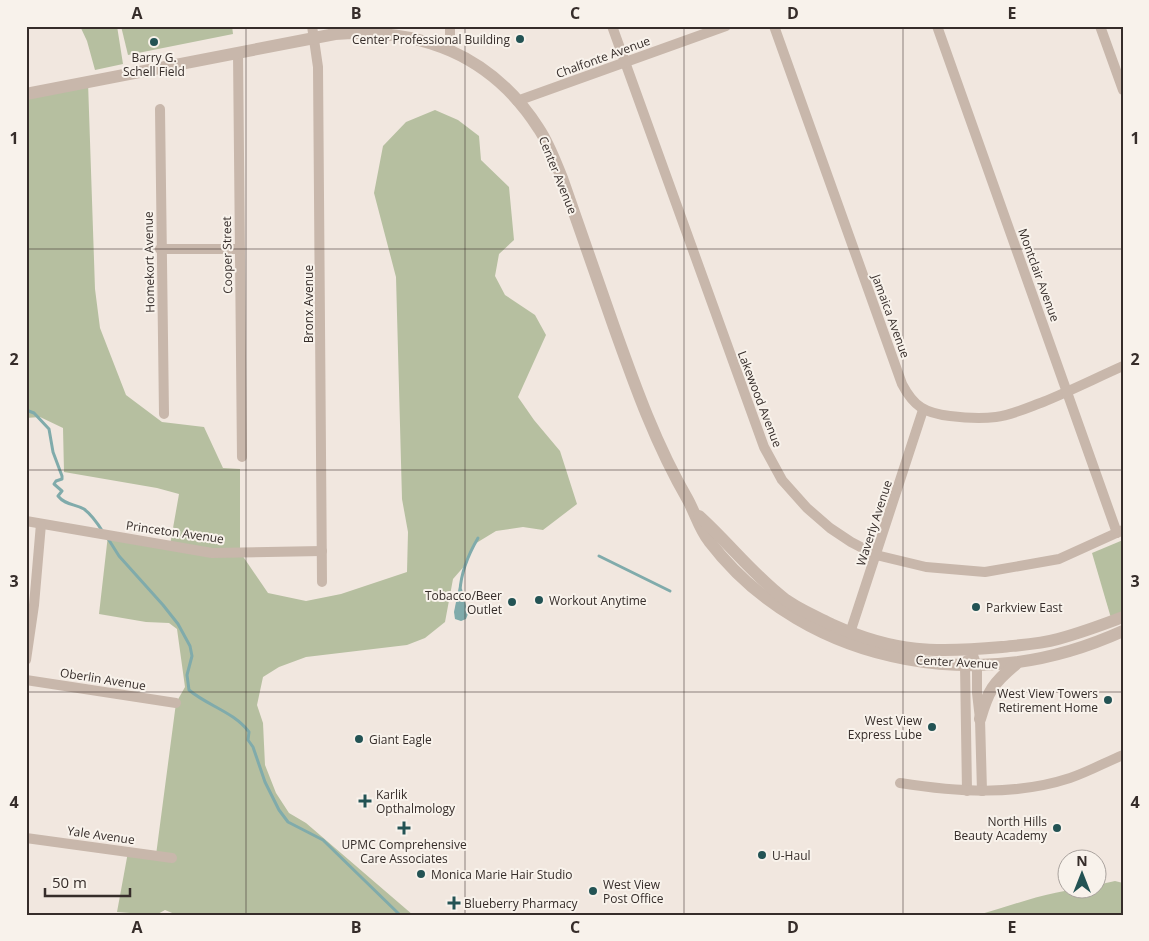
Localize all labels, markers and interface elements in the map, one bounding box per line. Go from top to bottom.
text: A [131,2,143,24]
text: B [351,2,361,24]
text: C [570,2,580,24]
text: D [787,2,799,24]
text: E [1008,2,1017,24]
place label: Center Professional Building [352,31,510,48]
street label: Chalfonte Avenue [554,32,653,82]
marker: Center Professional Building [514,33,526,45]
marker: Barry G. Schell Field [148,36,160,48]
place label: Barry G. Schell Field [123,49,185,80]
text: 1 [9,127,19,149]
text: 1 [1130,127,1140,149]
street label: Center Avenue [535,134,581,217]
street label: Homekort Avenue [140,211,158,313]
street label: Cooper Street [218,216,236,294]
street label: Montclair Avenue [1014,226,1064,324]
street label: Bronx Avenue [300,265,317,343]
street label: Jamaica Avenue [868,271,914,360]
text: 2 [9,348,19,370]
street label: Lakewood Avenue [734,348,786,450]
text: 2 [1130,348,1140,370]
street label: Waverly Avenue [852,478,896,568]
street label: Princeton Avenue [125,517,225,547]
text: 3 [9,570,19,592]
text: 3 [1130,570,1140,592]
place label: Tobacco/Beer Outlet [425,587,502,618]
place label: Workout Anytime [549,592,647,609]
marker: Workout Anytime [533,594,545,606]
marker: Tobacco/Beer Outlet [506,596,518,608]
place label: Parkview East [986,599,1063,616]
marker: Parkview East [970,601,982,613]
street label: Center Avenue [915,651,999,673]
street label: Oberlin Avenue [59,664,147,694]
place label: West View Towers Retirement Home [997,685,1098,716]
marker: West View Towers Retirement Home [1102,694,1114,706]
place label: West View Express Lube [848,712,923,743]
marker: West View Express Lube [926,721,938,733]
place label: Giant Eagle [369,731,432,748]
marker: Giant Eagle [353,733,365,745]
place label: Karlik Opthalmology [376,786,456,817]
text: 4 [9,791,19,813]
text: 4 [1130,791,1140,813]
marker: Karlik Opthalmology [358,794,372,808]
place label: North Hills Beauty Academy [954,813,1048,844]
marker: UPMC Comprehensive Care Associates [397,821,411,835]
street label: Yale Avenue [66,822,136,848]
marker: North Hills Beauty Academy [1051,822,1063,834]
place label: UPMC Comprehensive Care Associates [341,836,467,867]
place label: U-Haul [772,847,811,864]
north arrow [1056,848,1106,898]
marker: U-Haul [756,849,768,861]
text: N [1076,851,1088,870]
scale bar [45,866,130,898]
place label: Monica Marie Hair Studio [431,866,573,883]
marker: Monica Marie Hair Studio [415,868,427,880]
text: 50 m [52,872,87,892]
place label: West View Post Office [603,876,664,907]
marker: West View Post Office [587,885,599,897]
place label: Blueberry Pharmacy [464,895,579,912]
marker: Blueberry Pharmacy [448,897,460,909]
text: A [131,916,143,938]
text: B [351,916,361,938]
text: C [570,916,580,938]
text: D [787,916,799,938]
text: E [1008,916,1017,938]

